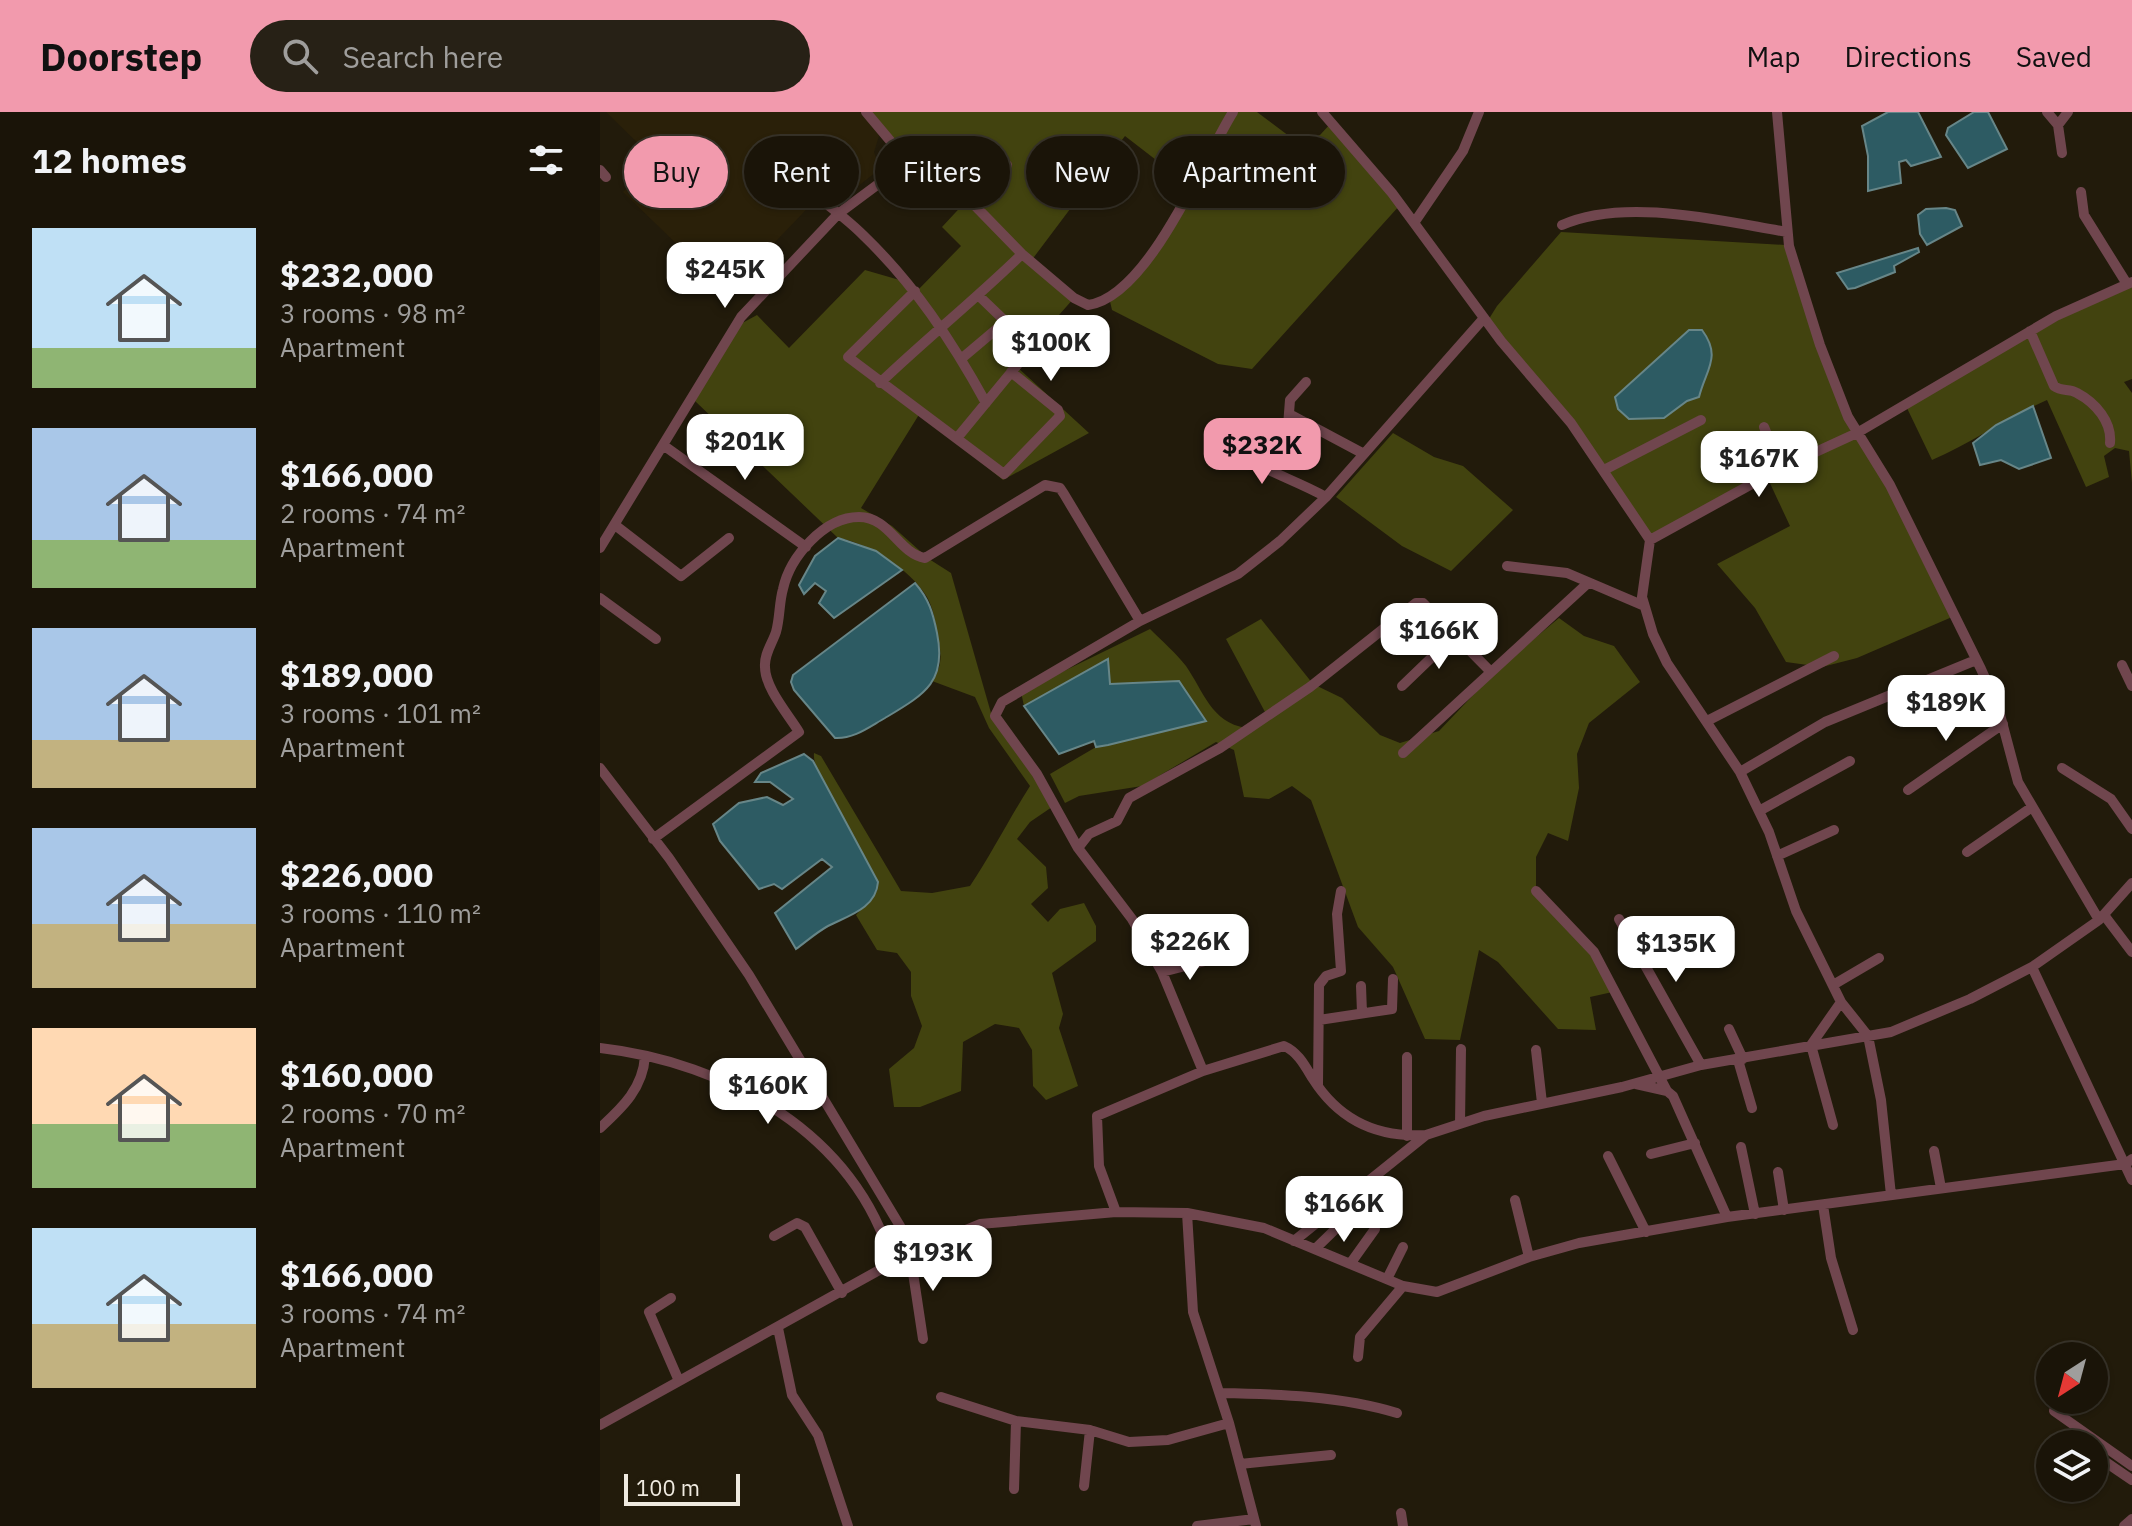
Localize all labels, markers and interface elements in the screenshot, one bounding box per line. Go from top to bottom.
search box [250,20,810,92]
text: Doorstep [40,32,202,81]
icon: search [278,34,322,78]
text: Search here [342,37,503,76]
text: Map [1746,38,1800,75]
text: Directions [1844,38,1972,75]
text: Saved [2016,38,2092,75]
chip: Buy [624,136,728,208]
chip: Rent [744,136,859,208]
chip: Filters [875,136,1010,208]
chip: New [1026,136,1138,208]
chip: Apartment [1154,136,1345,208]
text: 12 homes [32,138,187,182]
icon: filters [524,138,568,182]
pin: $245K [669,242,781,310]
text: $245K [685,251,765,285]
text: $232,000 [280,252,433,296]
icon: home [96,260,192,356]
text: 3 rooms · 98 m² [280,296,465,330]
pin: $100K [995,315,1107,383]
text: $100K [1011,324,1091,358]
text: Apartment [280,330,405,364]
pin: $201K [689,414,801,482]
pin: $232K [1206,418,1318,486]
text: $201K [705,423,785,457]
text: $232K [1222,427,1302,461]
pin: $167K [1703,431,1815,499]
text: $167K [1719,440,1799,474]
text: $166,000 [280,452,433,496]
icon: home [96,460,192,556]
text: 2 rooms · 74 m² [280,496,465,530]
text: Apartment [280,530,405,564]
pin: $166K [1383,603,1495,671]
text: $166K [1399,612,1479,646]
text: $189,000 [280,652,433,696]
icon: home [96,660,192,756]
pin: $189K [1890,675,2002,743]
text: $189K [1906,684,1986,718]
text: 3 rooms · 101 m² [280,696,481,730]
text: Apartment [280,730,405,764]
text: $226,000 [280,852,433,896]
icon: home [96,860,192,956]
text: 3 rooms · 110 m² [280,896,481,930]
pin: $226K [1134,914,1246,982]
pin: $135K [1620,916,1732,984]
text: $226K [1150,923,1230,957]
text: $135K [1636,925,1716,959]
text: Apartment [280,930,405,964]
text: $160,000 [280,1052,433,1096]
pin: $160K [712,1058,824,1126]
icon: home [96,1060,192,1156]
text: $160K [728,1067,808,1101]
text: 2 rooms · 70 m² [280,1096,465,1130]
text: Apartment [280,1130,405,1164]
pin: $166K [1288,1176,1400,1244]
text: $166K [1304,1185,1384,1219]
pin: $193K [877,1225,989,1293]
text: $193K [893,1234,973,1268]
text: $166,000 [280,1252,433,1296]
icon: home [96,1260,192,1356]
text: 3 rooms · 74 m² [280,1296,465,1330]
text: Apartment [280,1330,405,1364]
north arrow [2036,1342,2108,1414]
map controls [2036,1342,2108,1502]
button: layers [2036,1430,2108,1502]
scale bar [624,1470,740,1506]
text: 100 m [636,1473,700,1502]

